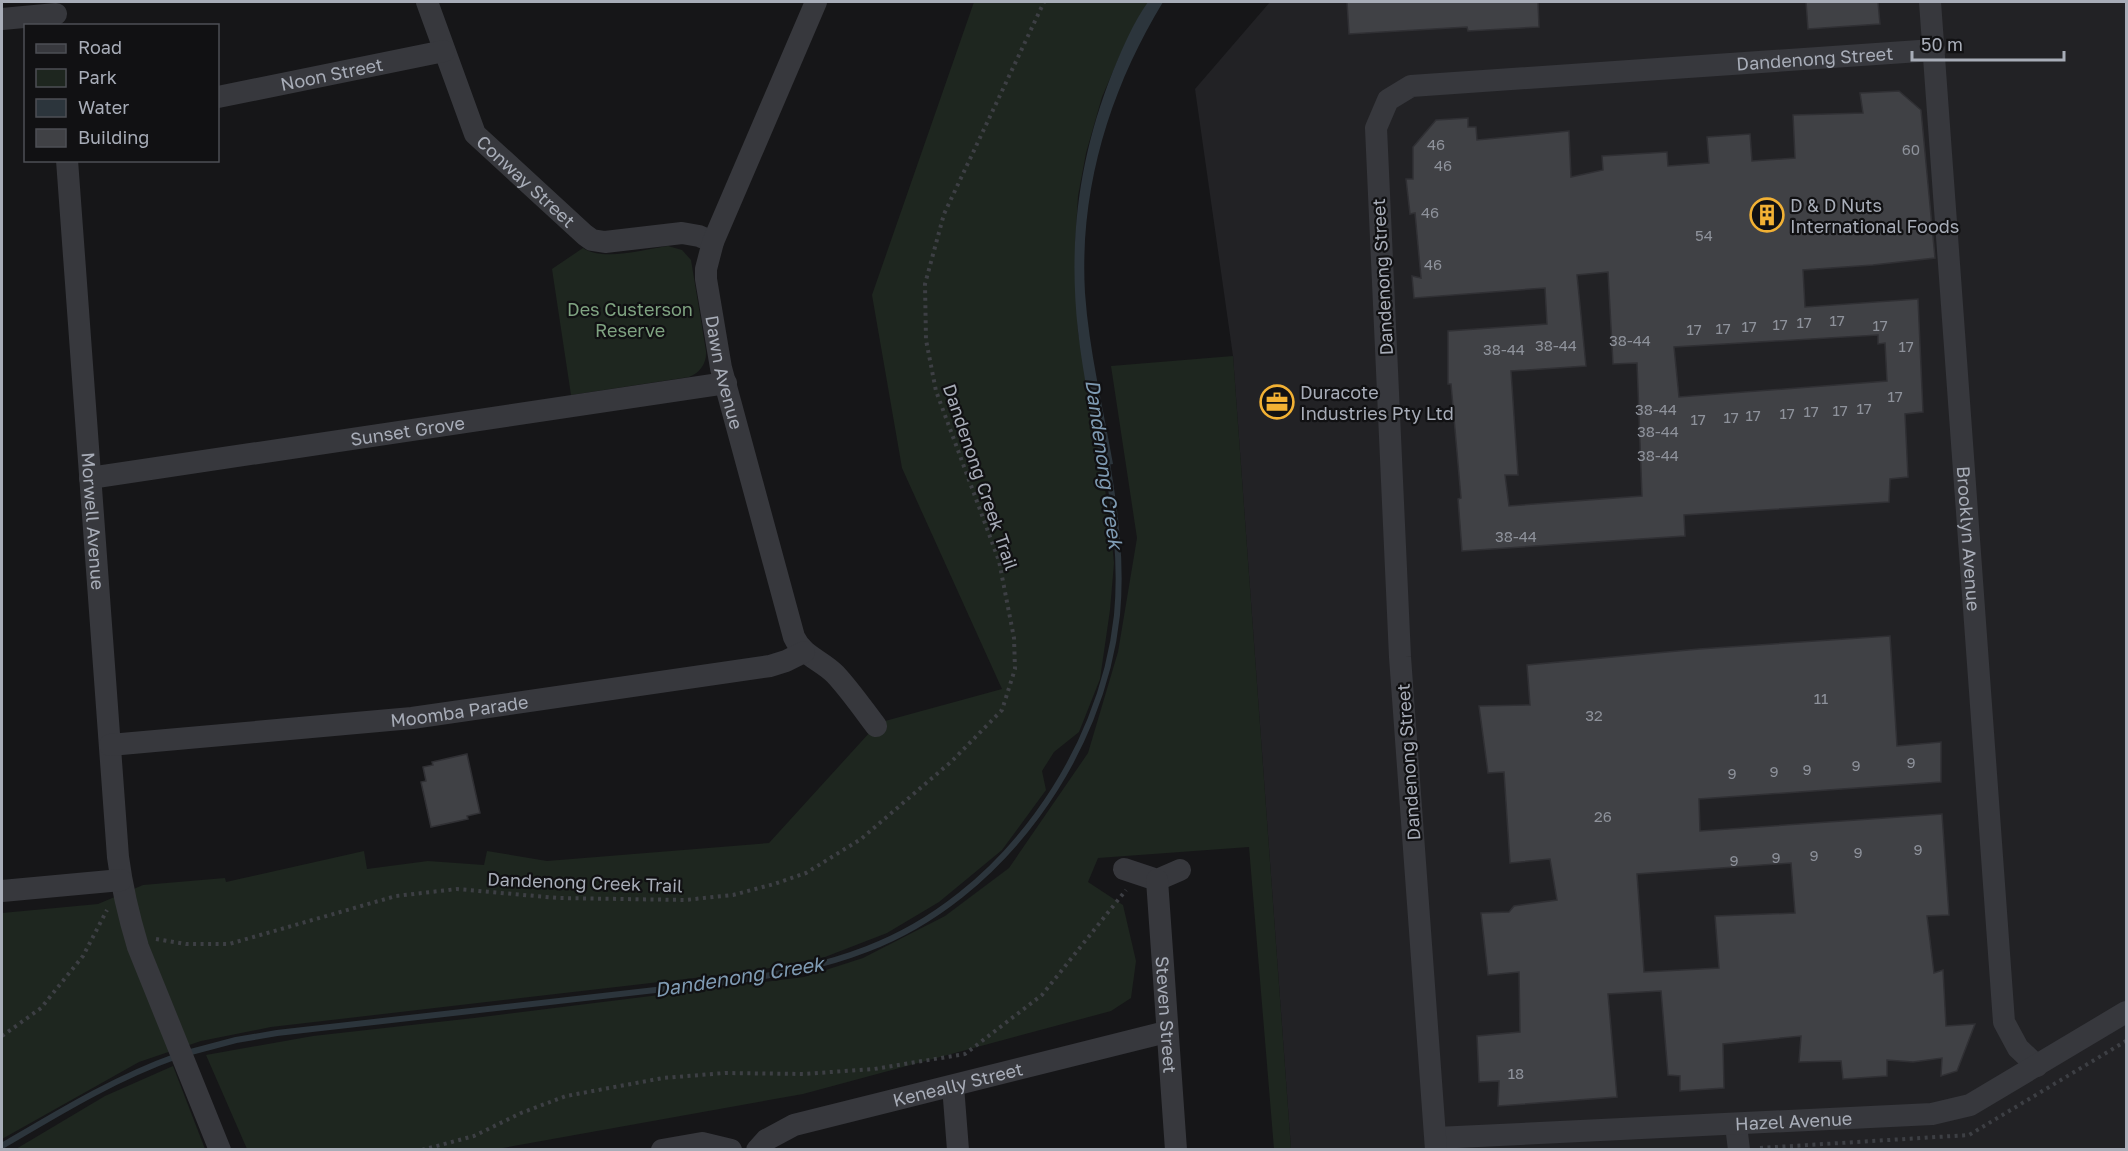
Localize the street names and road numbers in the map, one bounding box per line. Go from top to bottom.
street label: Dandenong Street [1736,42,1894,75]
street label: Noon Street [278,53,385,95]
street label: Conway Street [472,130,580,232]
street label: Dandenong Street [1367,198,1397,356]
street label: Dawn Avenue [701,313,748,432]
street label: Dandenong Creek Trail [939,381,1023,573]
street label: Sunset Grove [349,411,466,450]
street label: Morwell Avenue [77,451,109,591]
street label: Brooklyn Avenue [1953,465,1985,612]
street label: Dandenong Street [1392,683,1424,841]
street label: Moomba Parade [389,690,530,731]
street label: Dandenong Creek Trail [487,868,683,896]
street label: Steven Street [1151,955,1182,1074]
street label: Keneally Street [890,1057,1025,1111]
street label: Hazel Avenue [1734,1107,1853,1135]

